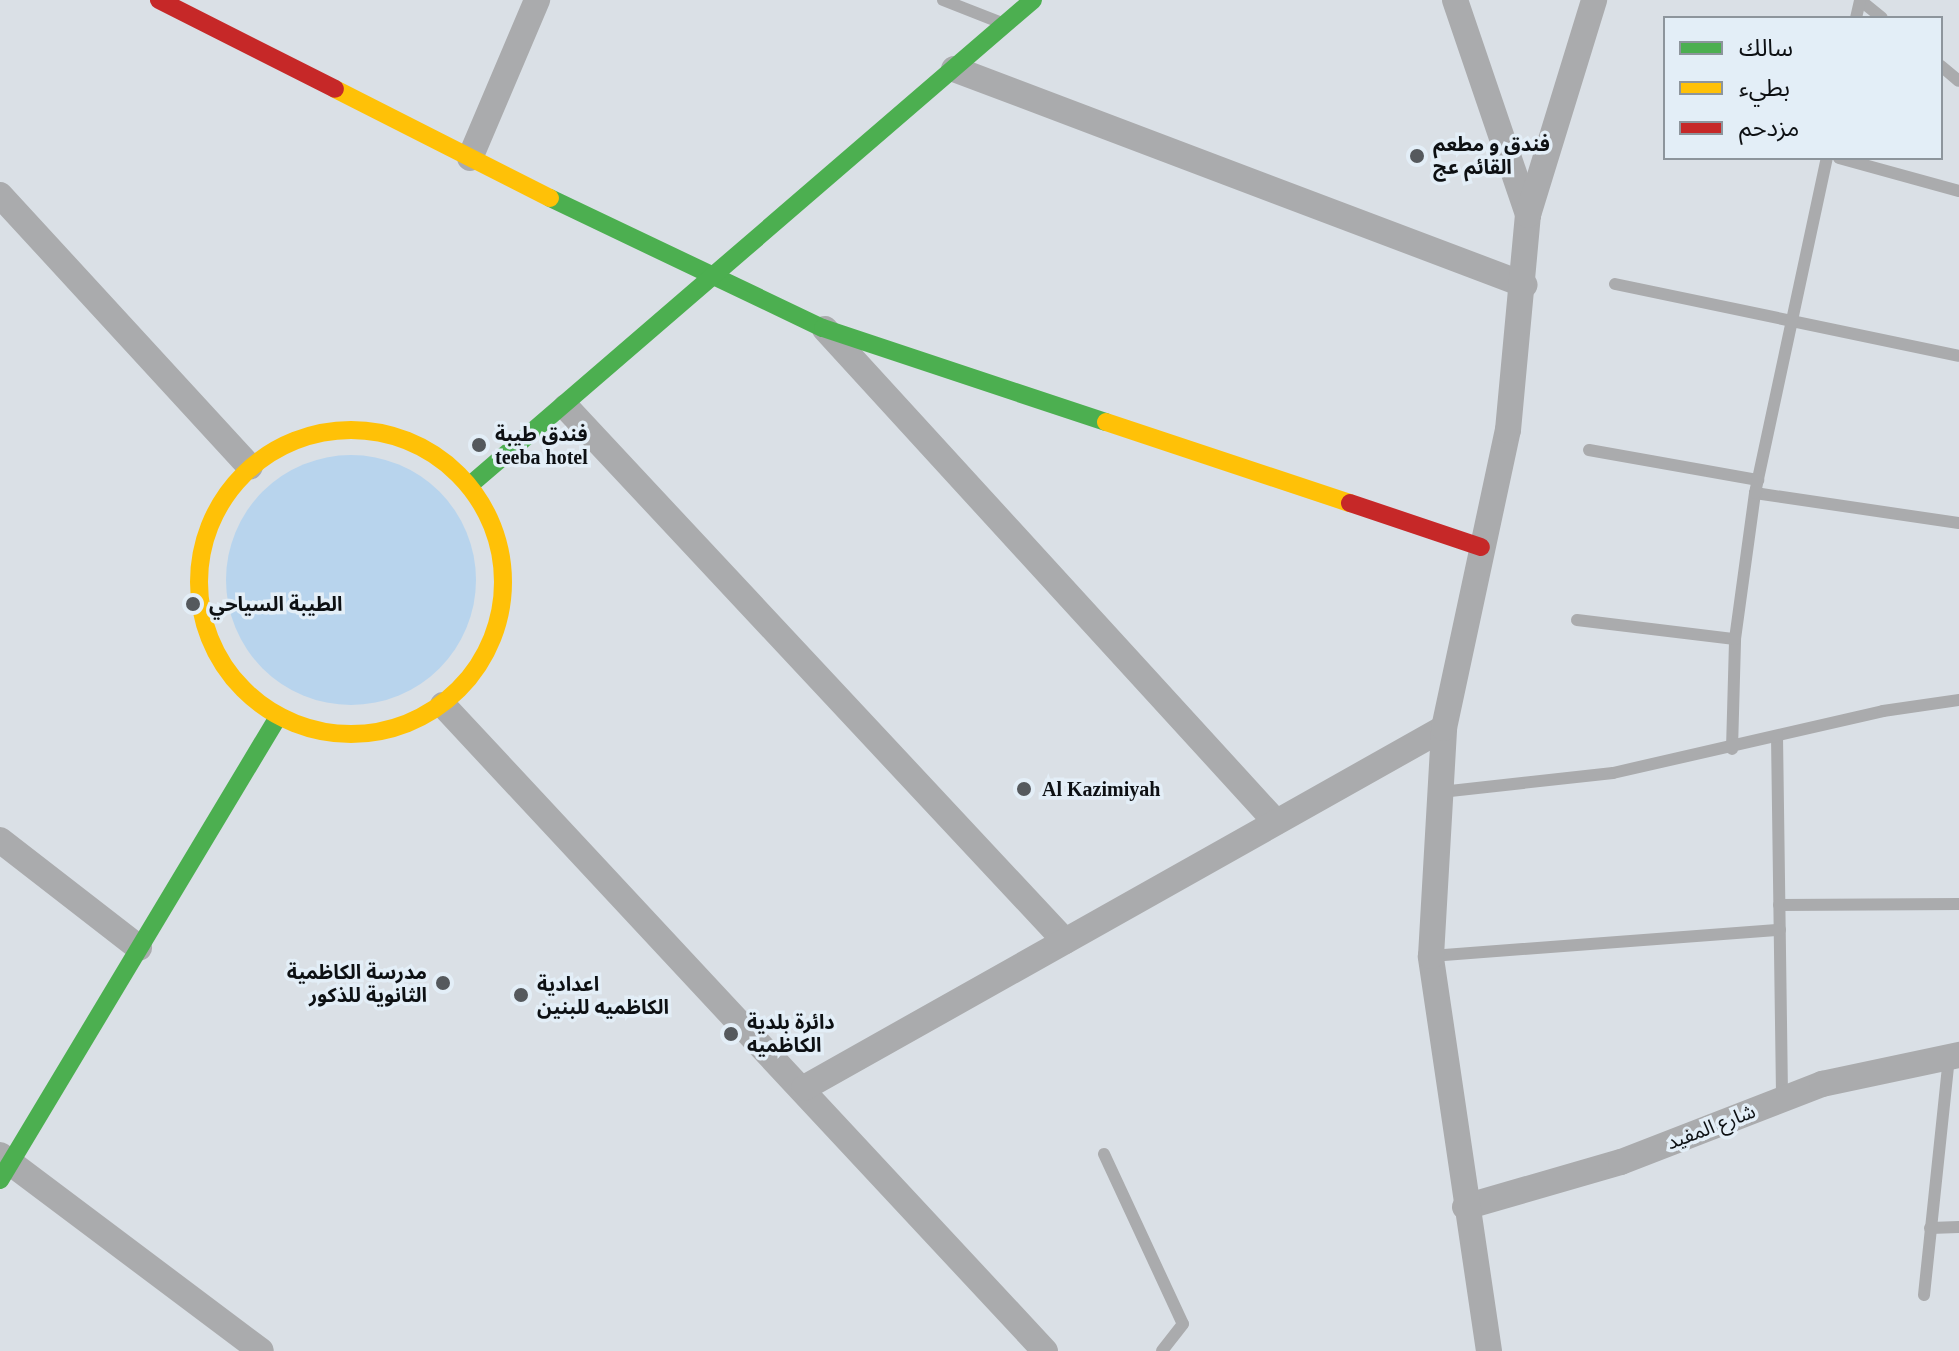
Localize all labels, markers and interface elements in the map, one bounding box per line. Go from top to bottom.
legend [1663,16,1943,160]
text: سالك [1739,35,1793,61]
text: بطيء [1739,75,1790,101]
text: مزدحم [1739,115,1799,141]
place label: فندق و مطعم القائم عج [1433,132,1550,179]
marker: فندق و مطعم القائم عج [1408,147,1426,165]
place label: فندق طيبة teeba hotel [495,422,588,469]
marker: فندق طيبة teeba hotel [470,436,488,454]
place label: الطيبة السياحي [209,592,343,616]
marker: الطيبة السياحي [184,595,202,613]
place label: Al Kazimiyah [1042,777,1160,801]
marker: Al Kazimiyah [1013,778,1035,800]
place label: مدرسة الكاظمية الثانوية للذكور [287,960,427,1007]
place label: اعدادية الكاظميه للبنين [537,972,669,1019]
marker: مدرسة الكاظمية الثانوية للذكور [434,974,452,992]
marker: اعدادية الكاظميه للبنين [512,986,530,1004]
place label: دائرة بلدية الكاظميه [747,1010,835,1057]
marker: دائرة بلدية الكاظميه [722,1025,740,1043]
street label: شارع المفيد [1663,1099,1759,1155]

